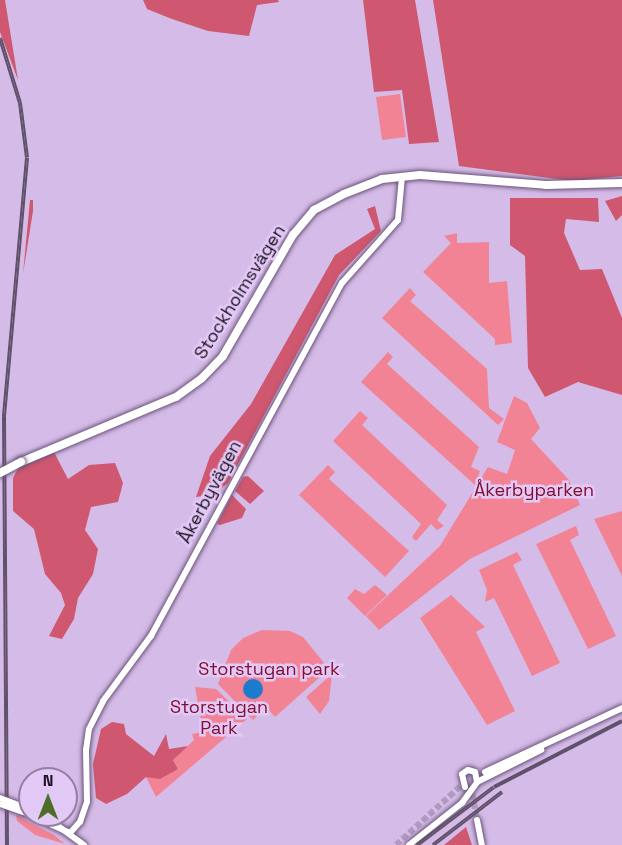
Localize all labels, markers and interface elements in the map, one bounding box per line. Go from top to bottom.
street label: Stockholmsvägen [190,221,290,363]
street label: Åkerbyvägen [174,437,246,547]
park label: Åkerbyparken [474,479,594,501]
park label: Storstugan park [198,658,340,680]
park label: Storstugan Park [170,697,268,740]
north arrow [18,767,78,827]
text: N [43,770,53,791]

